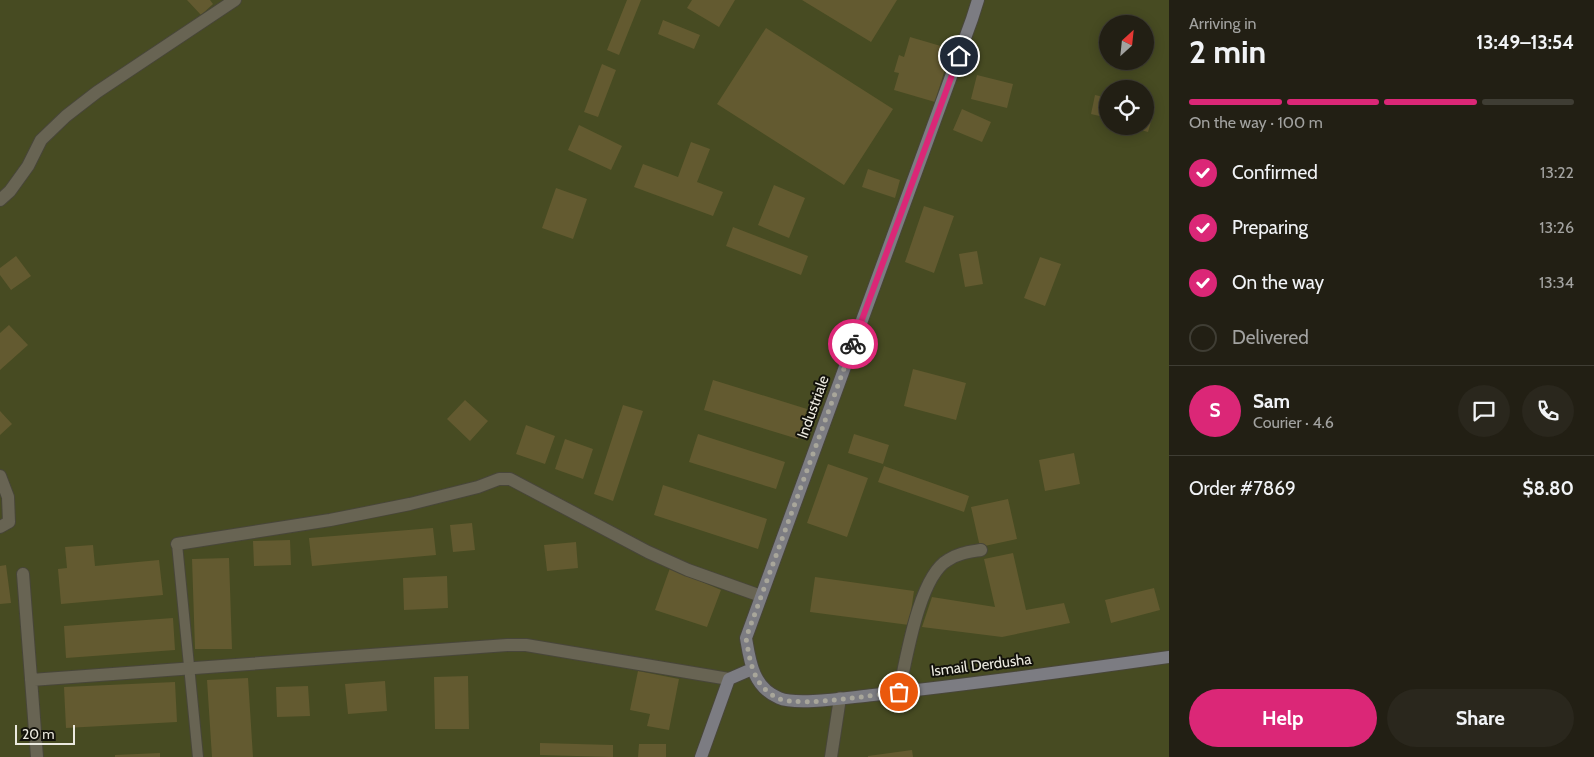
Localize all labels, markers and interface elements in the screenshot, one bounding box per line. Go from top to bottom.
text: Arriving in [1189,14,1256,33]
north arrow [1099,15,1154,70]
map controls [1099,15,1154,135]
text: 13:49–13:54 [1476,31,1574,54]
text: 2 min [1189,32,1266,71]
pin [938,35,980,77]
icon: home [945,42,973,70]
button: locate [1099,80,1154,135]
text: On the way · 100 m [1189,113,1323,132]
icon: check [1189,159,1217,187]
text: Confirmed [1232,161,1318,184]
text: 13:22 [1540,163,1574,182]
icon: check [1189,214,1217,242]
text: Preparing [1232,216,1308,239]
text: 13:26 [1539,218,1574,237]
icon: check [1189,269,1217,297]
text: On the way [1232,271,1324,294]
text: 13:34 [1539,273,1574,292]
courier [828,319,878,369]
text: Delivered [1232,326,1309,349]
icon: bike [839,330,867,358]
street label: Industriale [793,373,833,441]
button: chat [1458,385,1510,437]
button: phone [1522,385,1574,437]
text: Sam [1253,390,1290,413]
text: S [1209,399,1221,422]
text: Courier · 4.6 [1253,413,1334,432]
text: Order #7869 [1189,477,1296,500]
text: $8.80 [1522,477,1574,500]
street label: Ismail Derdusha [930,650,1033,680]
pin [878,671,920,713]
icon: bag [885,678,913,706]
button: Help [1189,689,1377,747]
button: Share [1387,689,1574,747]
scale bar [15,722,75,745]
text: 20 m [22,725,55,743]

